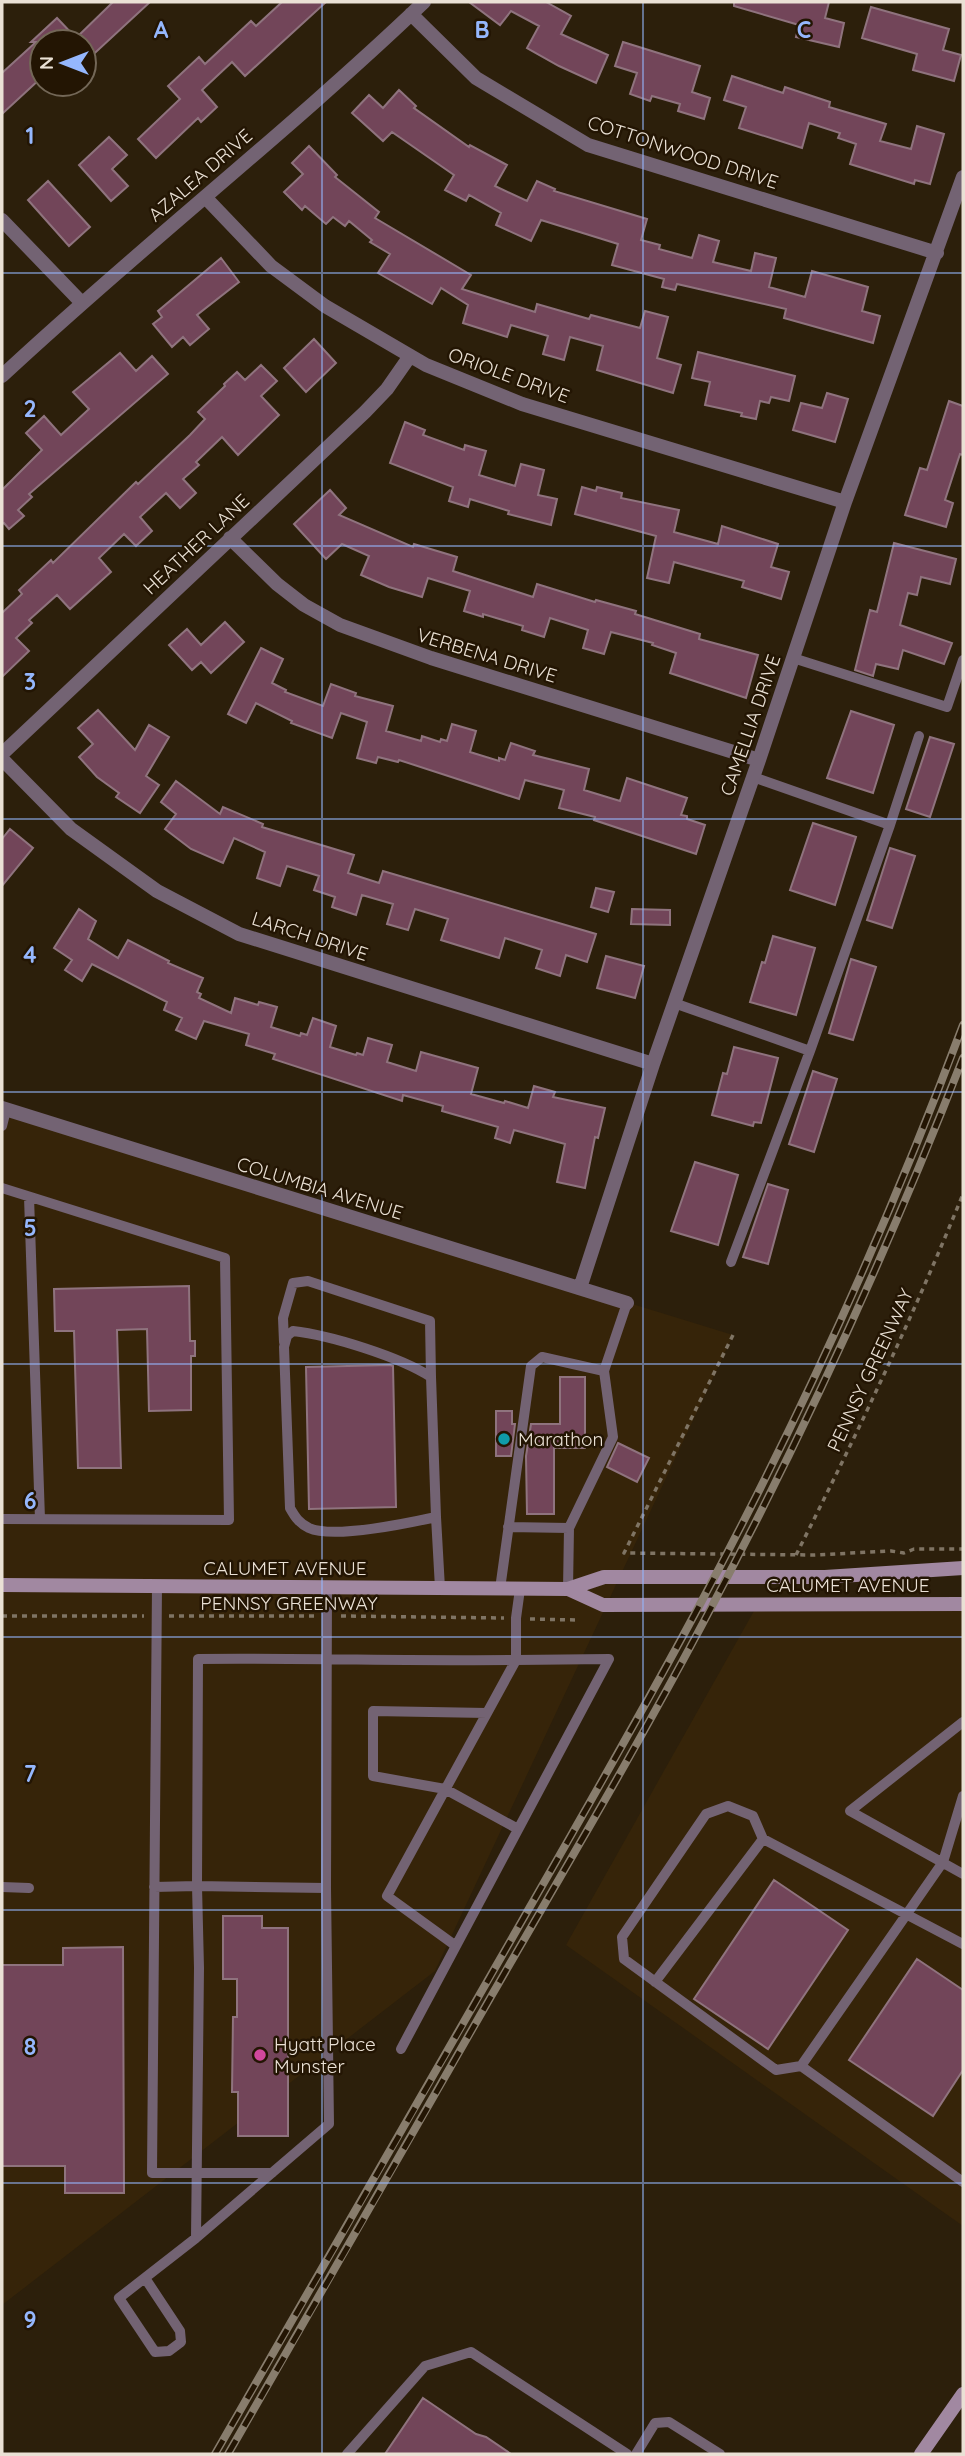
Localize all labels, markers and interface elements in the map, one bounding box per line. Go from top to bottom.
text: A [154,15,169,44]
text: B [474,15,490,44]
text: C [797,15,811,44]
north arrow [28,28,98,98]
text: N [34,56,58,70]
street label: COTTONWOOD DRIVE [585,110,781,194]
text: 1 [26,121,34,150]
street label: AZALEA DRIVE [143,123,257,227]
street label: ORIOLE DRIVE [445,342,573,408]
text: 2 [23,394,37,423]
street label: HEATHER LANE [138,489,254,599]
street label: VERBENA DRIVE [414,622,560,688]
street label: CAMELLIA DRIVE [715,651,785,799]
text: 3 [24,667,36,696]
street label: LARCH DRIVE [249,906,371,966]
text: 4 [23,940,37,969]
street label: COLUMBIA AVENUE [234,1151,406,1225]
text: 5 [23,1213,37,1242]
street label: PENNSY GREENWAY [822,1284,919,1455]
place label: Marathon [518,1427,604,1451]
marker: Marathon [496,1431,512,1447]
text: 6 [24,1486,36,1515]
street label: CALUMET AVENUE [203,1556,367,1580]
street label: CALUMET AVENUE [766,1573,930,1597]
street label: PENNSY GREENWAY [200,1591,378,1615]
text: 7 [24,1759,37,1788]
text: 8 [24,2032,36,2061]
place label: Hyatt Place Munster [274,2032,376,2078]
marker: Hyatt Place Munster [252,2047,268,2063]
text: 9 [23,2305,37,2334]

